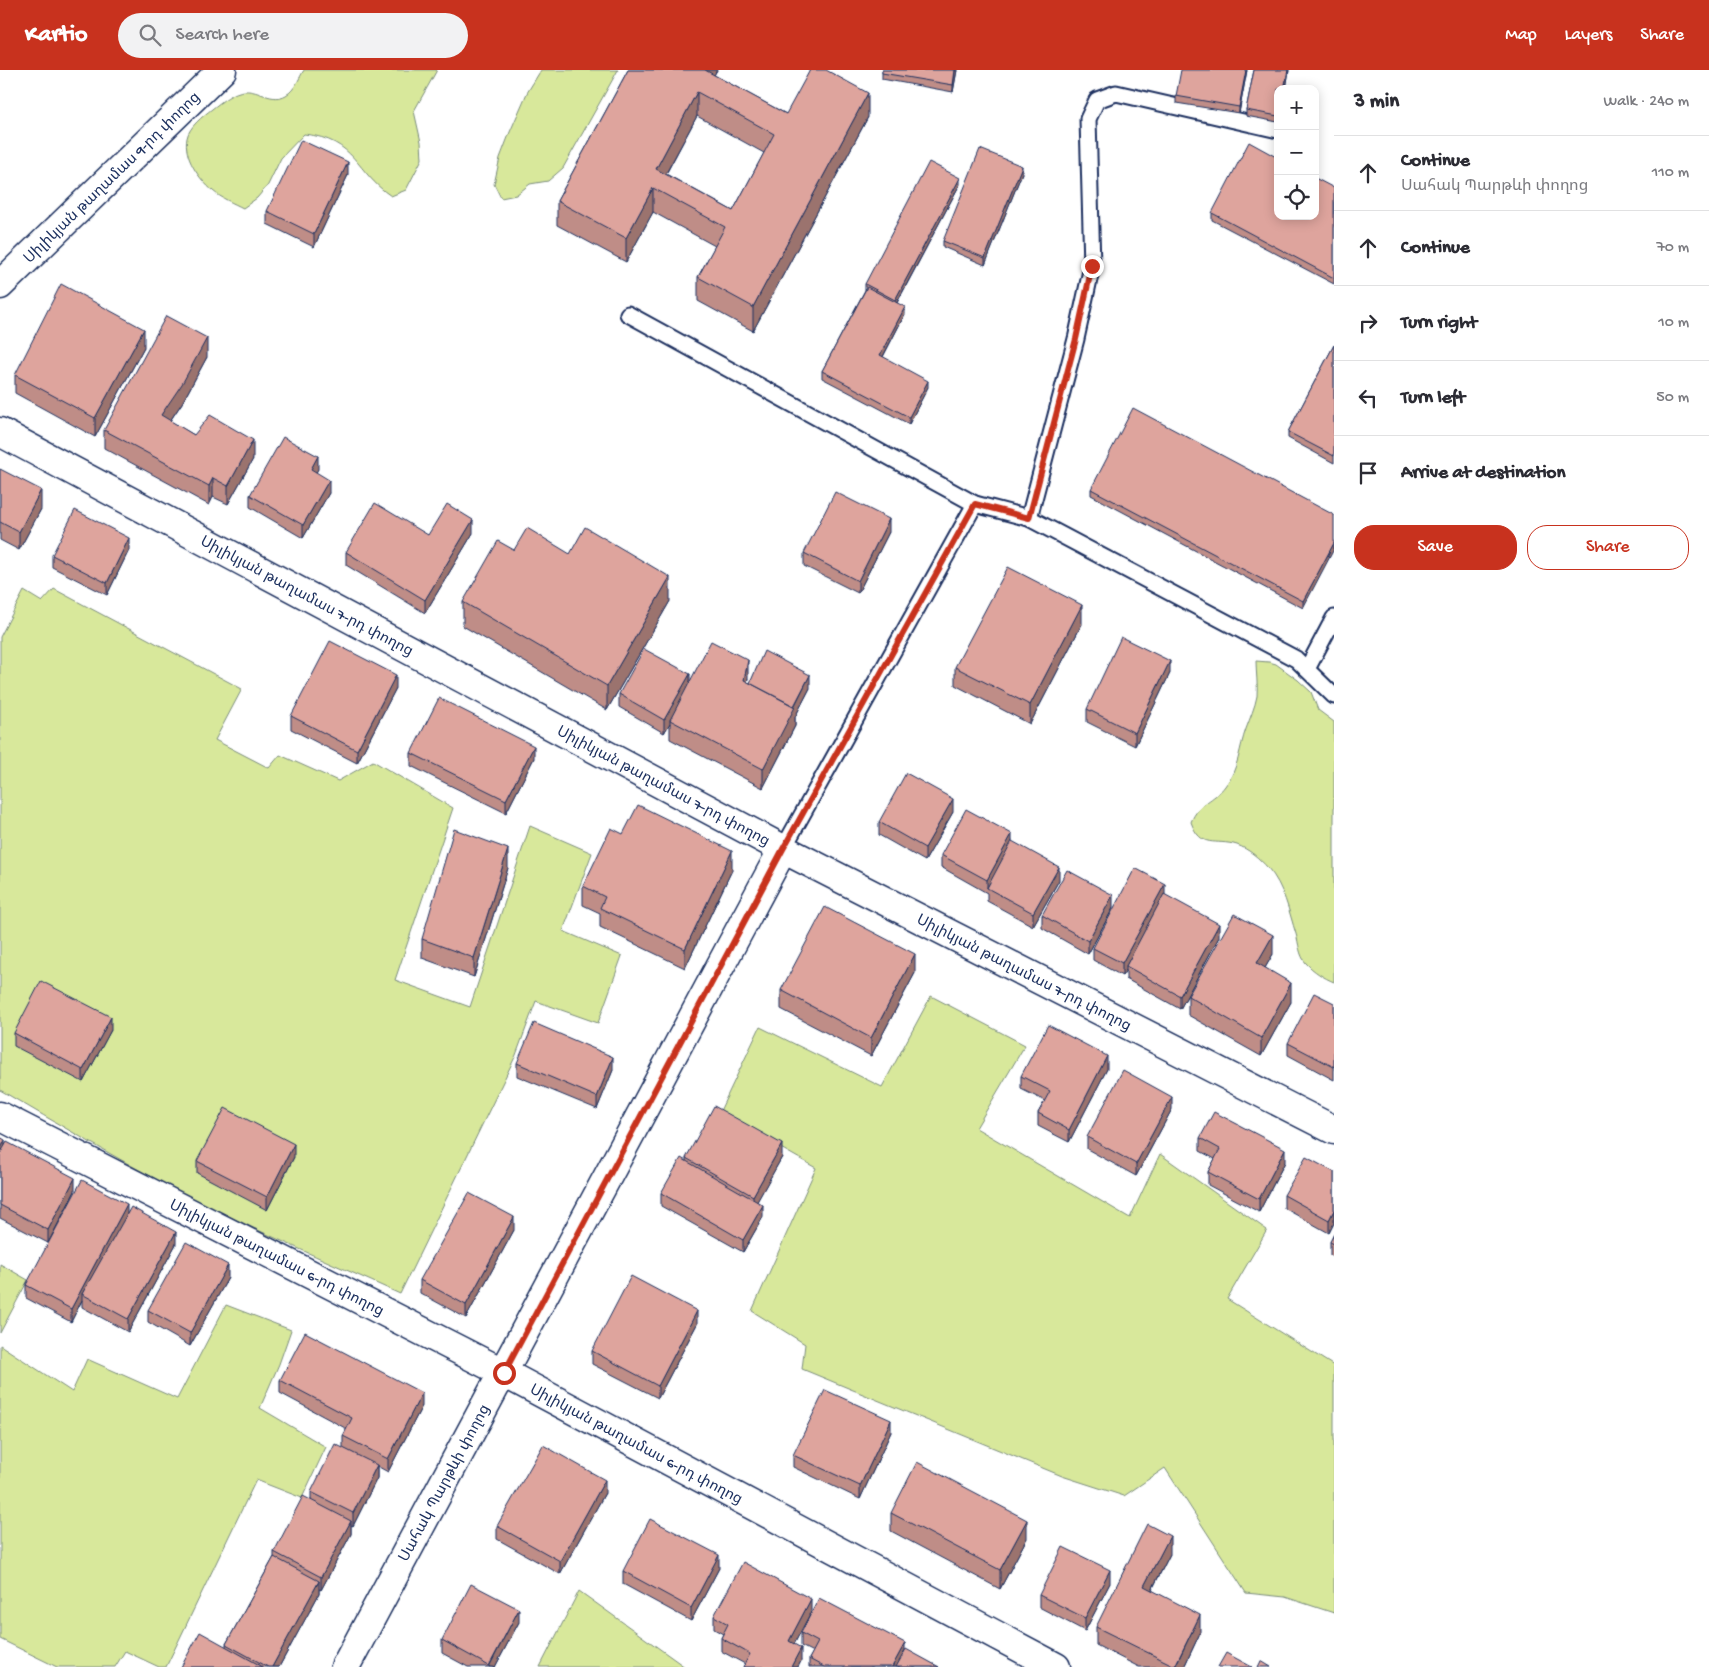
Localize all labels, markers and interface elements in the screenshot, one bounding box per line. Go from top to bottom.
search box [118,13,468,58]
text: Kartio [25,21,88,50]
icon: search [136,21,164,49]
text: Search here [176,24,269,47]
text: Map [1505,25,1537,46]
text: Layers [1565,25,1612,46]
text: Share [1640,25,1684,46]
map controls [1274,85,1319,220]
button: + [1274,85,1319,130]
street label: Սիլիկյան թաղամաս 9-րդ փողոց [21,89,205,268]
text: 3 min [1354,90,1399,115]
text: Walk · 240 m [1604,93,1689,112]
button: − [1274,130,1319,175]
text: Continue [1401,150,1470,173]
icon: ahead [1354,159,1382,187]
text: 110 m [1652,164,1689,183]
button: locate [1274,175,1319,220]
text: Սահակ Պարթևի փողոց [1401,178,1588,197]
icon: ahead [1354,234,1382,262]
text: Continue [1401,237,1470,260]
text: 70 m [1656,239,1689,258]
route end [1081,255,1104,278]
icon: right [1354,309,1382,337]
text: Turn right [1401,312,1477,335]
text: 10 m [1658,314,1689,333]
icon: left [1354,384,1382,412]
text: Turn left [1401,387,1465,410]
text: 50 m [1656,389,1689,408]
icon: arrive [1354,459,1382,487]
text: Arrive at destination [1401,462,1565,485]
button: Save [1354,525,1517,570]
button: Share [1527,525,1689,570]
street label: Սիլիկյան թաղամաս 7-րդ փողոց [197,533,416,661]
street label: Սիլիկյան թաղամաս 7-րդ փողոց [553,723,772,851]
street label: Սիլիկյան թաղամաս 7-րդ փողոց [913,912,1134,1036]
street label: Սիլիկյան թաղամաս 6-րդ փողոց [166,1197,387,1321]
route start [493,1362,516,1385]
street label: Սիլիկյան թաղամաս 6-րդ փողոց [526,1381,745,1509]
street label: Սահակ Պարթևի փողոց [396,1402,495,1565]

